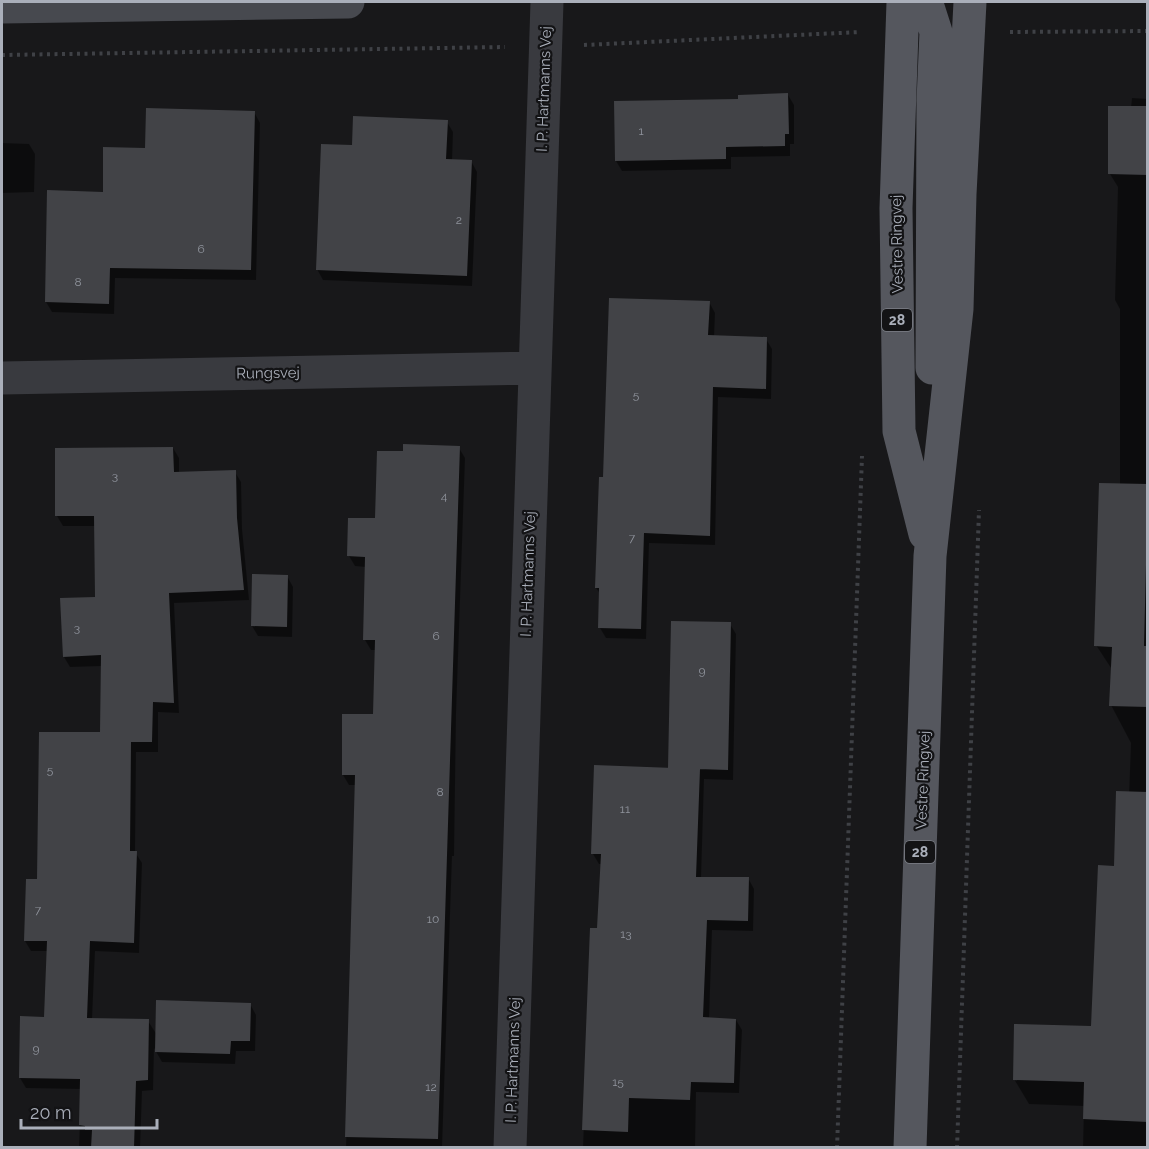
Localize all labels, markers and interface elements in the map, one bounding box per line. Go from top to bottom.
street label: I. P. Hartmanns Vej [533,26,555,152]
house number: 1 [638,124,644,138]
street label: Vestre Ringvej [887,194,907,294]
house number: 2 [456,213,462,227]
house number: 6 [197,242,205,256]
house number: 8 [74,275,82,289]
road number: 28 [882,309,912,331]
street label: Rungsvej [236,363,300,383]
house number: 5 [633,388,640,402]
house number: 3 [112,469,118,483]
house number: 4 [441,489,448,503]
street label: I. P. Hartmanns Vej [517,511,539,637]
house number: 7 [629,531,636,545]
house number: 3 [74,621,80,635]
house number: 6 [432,629,440,643]
house number: 9 [698,664,706,678]
street label: Vestre Ringvej [912,730,934,830]
house number: 5 [47,763,54,777]
house number: 8 [436,785,444,799]
house number: 11 [620,802,630,816]
road number: 28 [905,841,935,863]
house number: 7 [35,903,42,917]
house number: 10 [427,912,439,926]
house number: 13 [620,927,632,941]
street label: I. P. Hartmanns Vej [502,997,524,1123]
house number: 9 [32,1042,40,1056]
house number: 15 [612,1075,624,1089]
house number: 12 [425,1080,437,1094]
scale bar [21,1092,158,1130]
text: 20 m [30,1102,72,1123]

